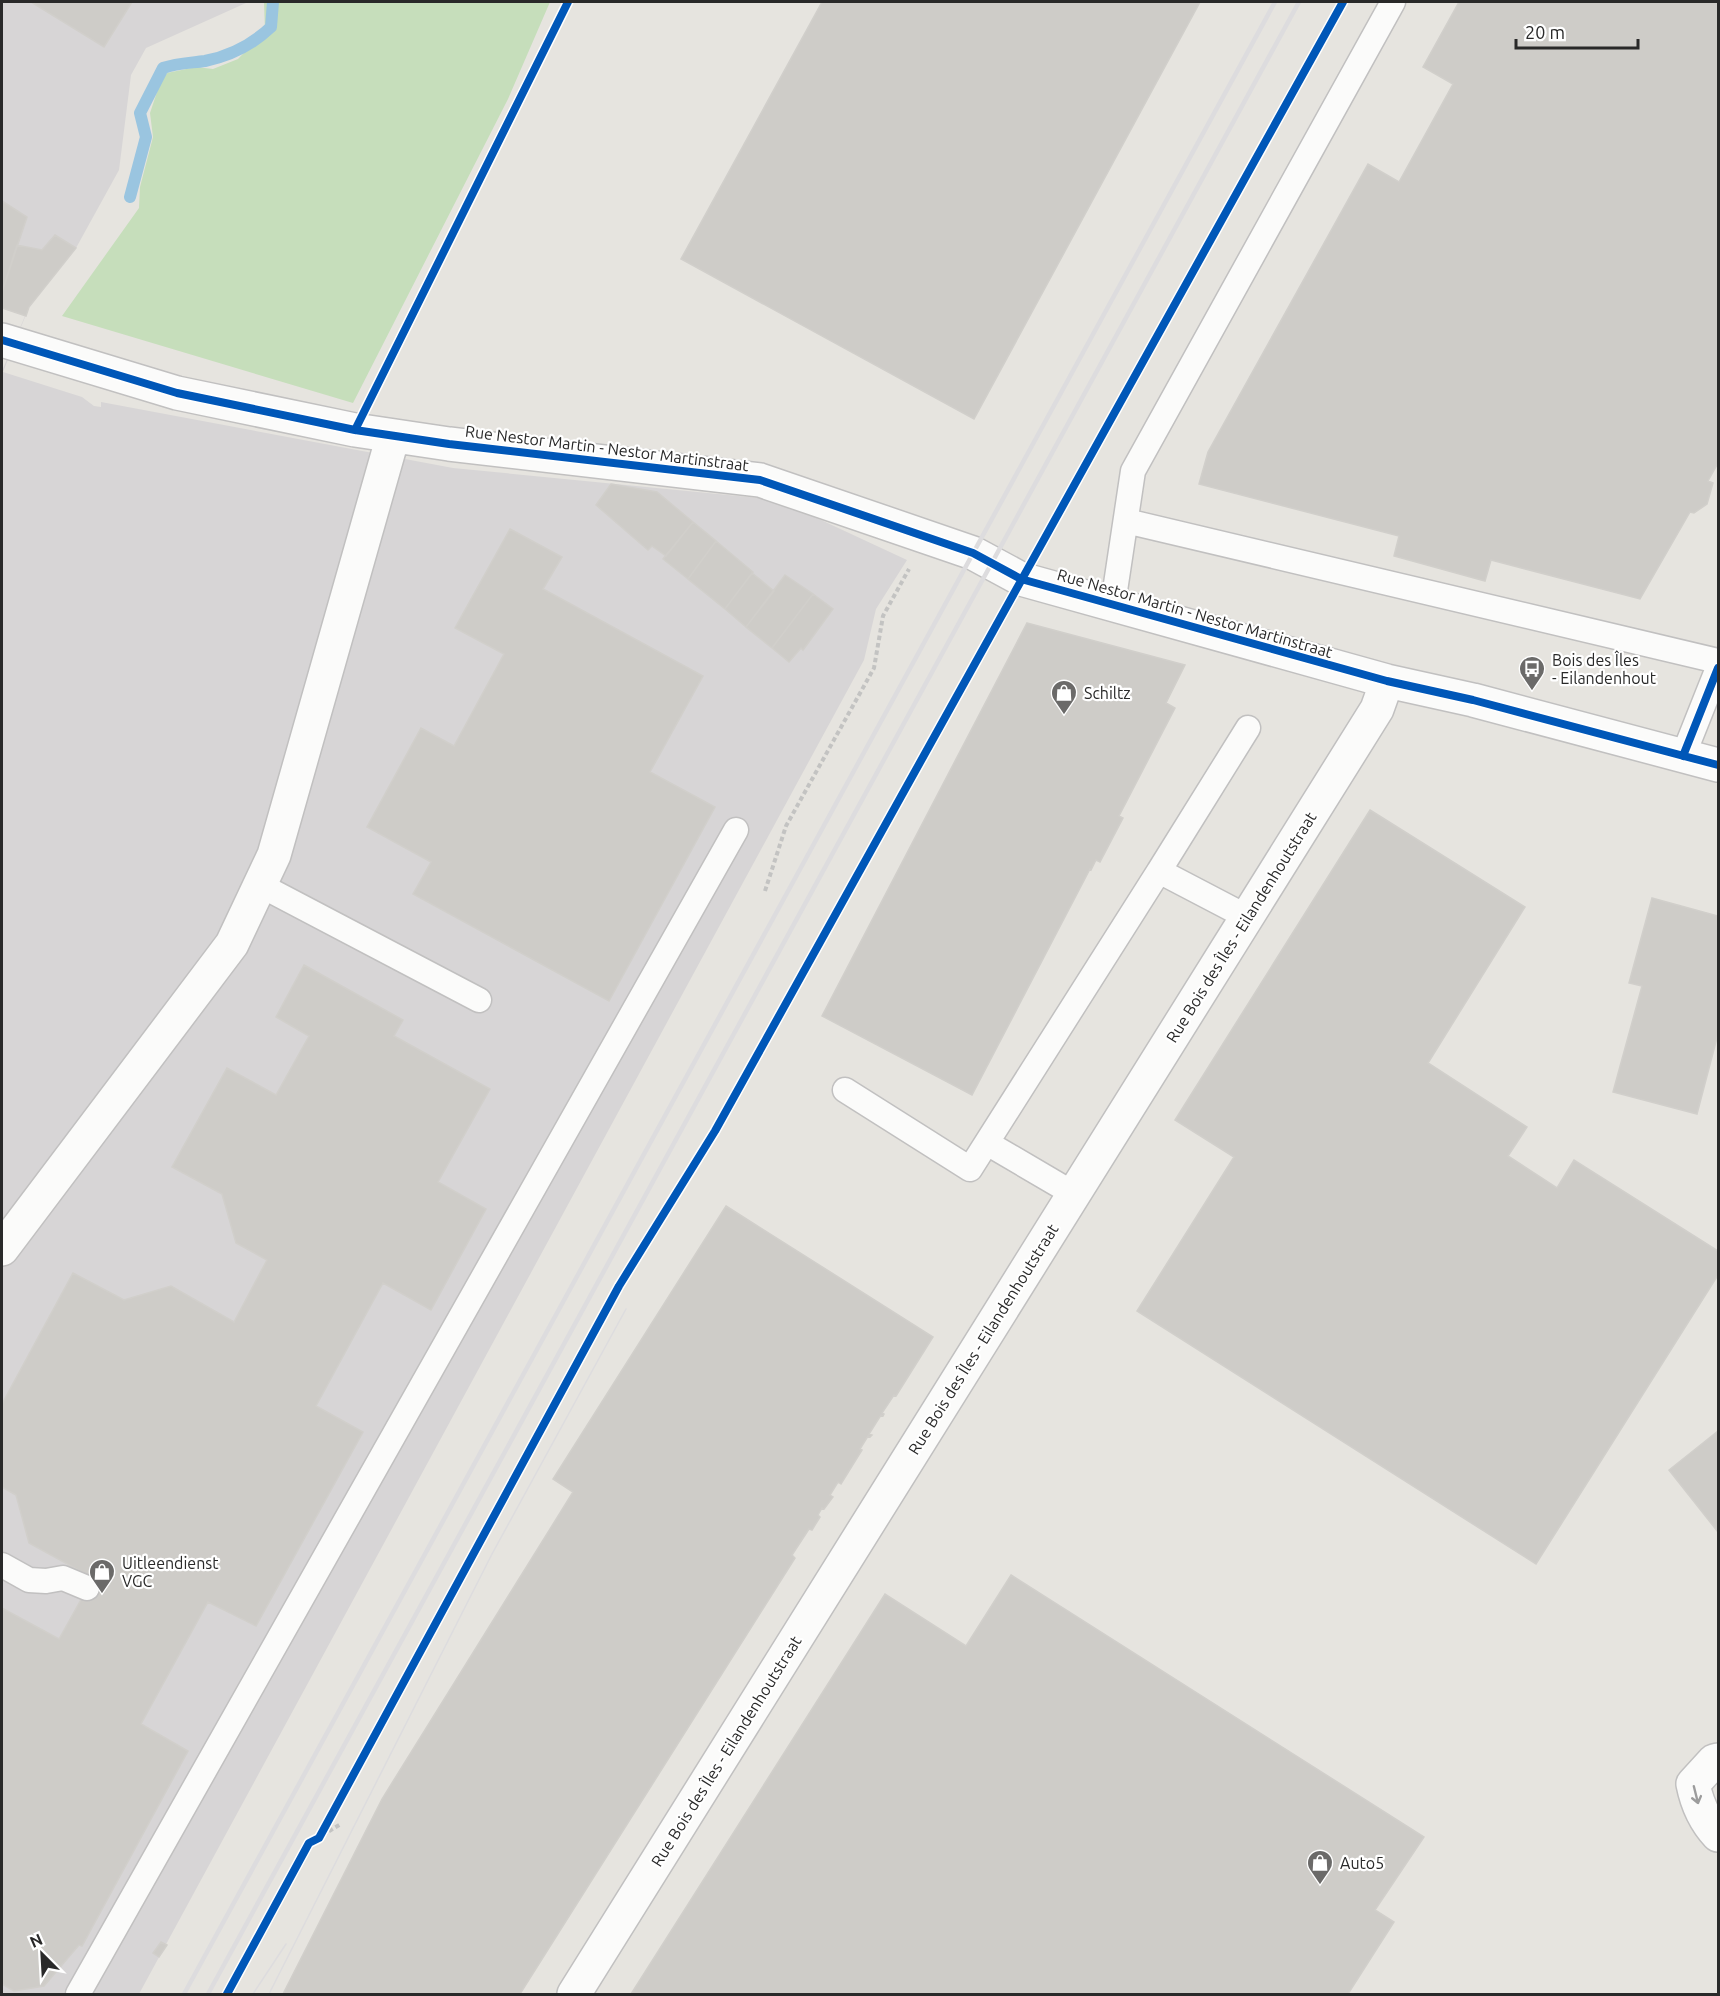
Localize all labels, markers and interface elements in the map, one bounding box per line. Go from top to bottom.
scale bar [1516,12,1638,50]
text: 20 m [1525,22,1565,42]
street label: Rue Nestor Martin - Nestor Martinstraat [464,422,751,474]
street label: Rue Nestor Martin - Nestor Martinstraat [1055,565,1335,661]
place label: Bois des Îles - Eilandenhout [1552,650,1657,687]
bus stop icon: Bois des Îles - Eilandenhout [1517,654,1547,692]
shop icon: Schiltz [1049,678,1079,716]
place label: Schiltz [1084,684,1131,702]
street label: Rue Bois des Îles - Eilandenhoutstraat [1161,807,1320,1045]
street label: Rue Bois des Îles - Eilandenhoutstraat [903,1219,1062,1457]
place label: Uitleendienst VGC [122,1554,219,1590]
shop icon: Uitleendienst VGC [87,1557,117,1595]
street label: Rue Bois des Îles - Eilandenhoutstraat [646,1631,805,1869]
one-way arrow [1690,1785,1702,1804]
shop icon: Auto5 [1305,1848,1335,1886]
place label: Auto5 [1340,1854,1384,1872]
north arrow [12,1924,72,1984]
text: N [27,1930,45,1951]

